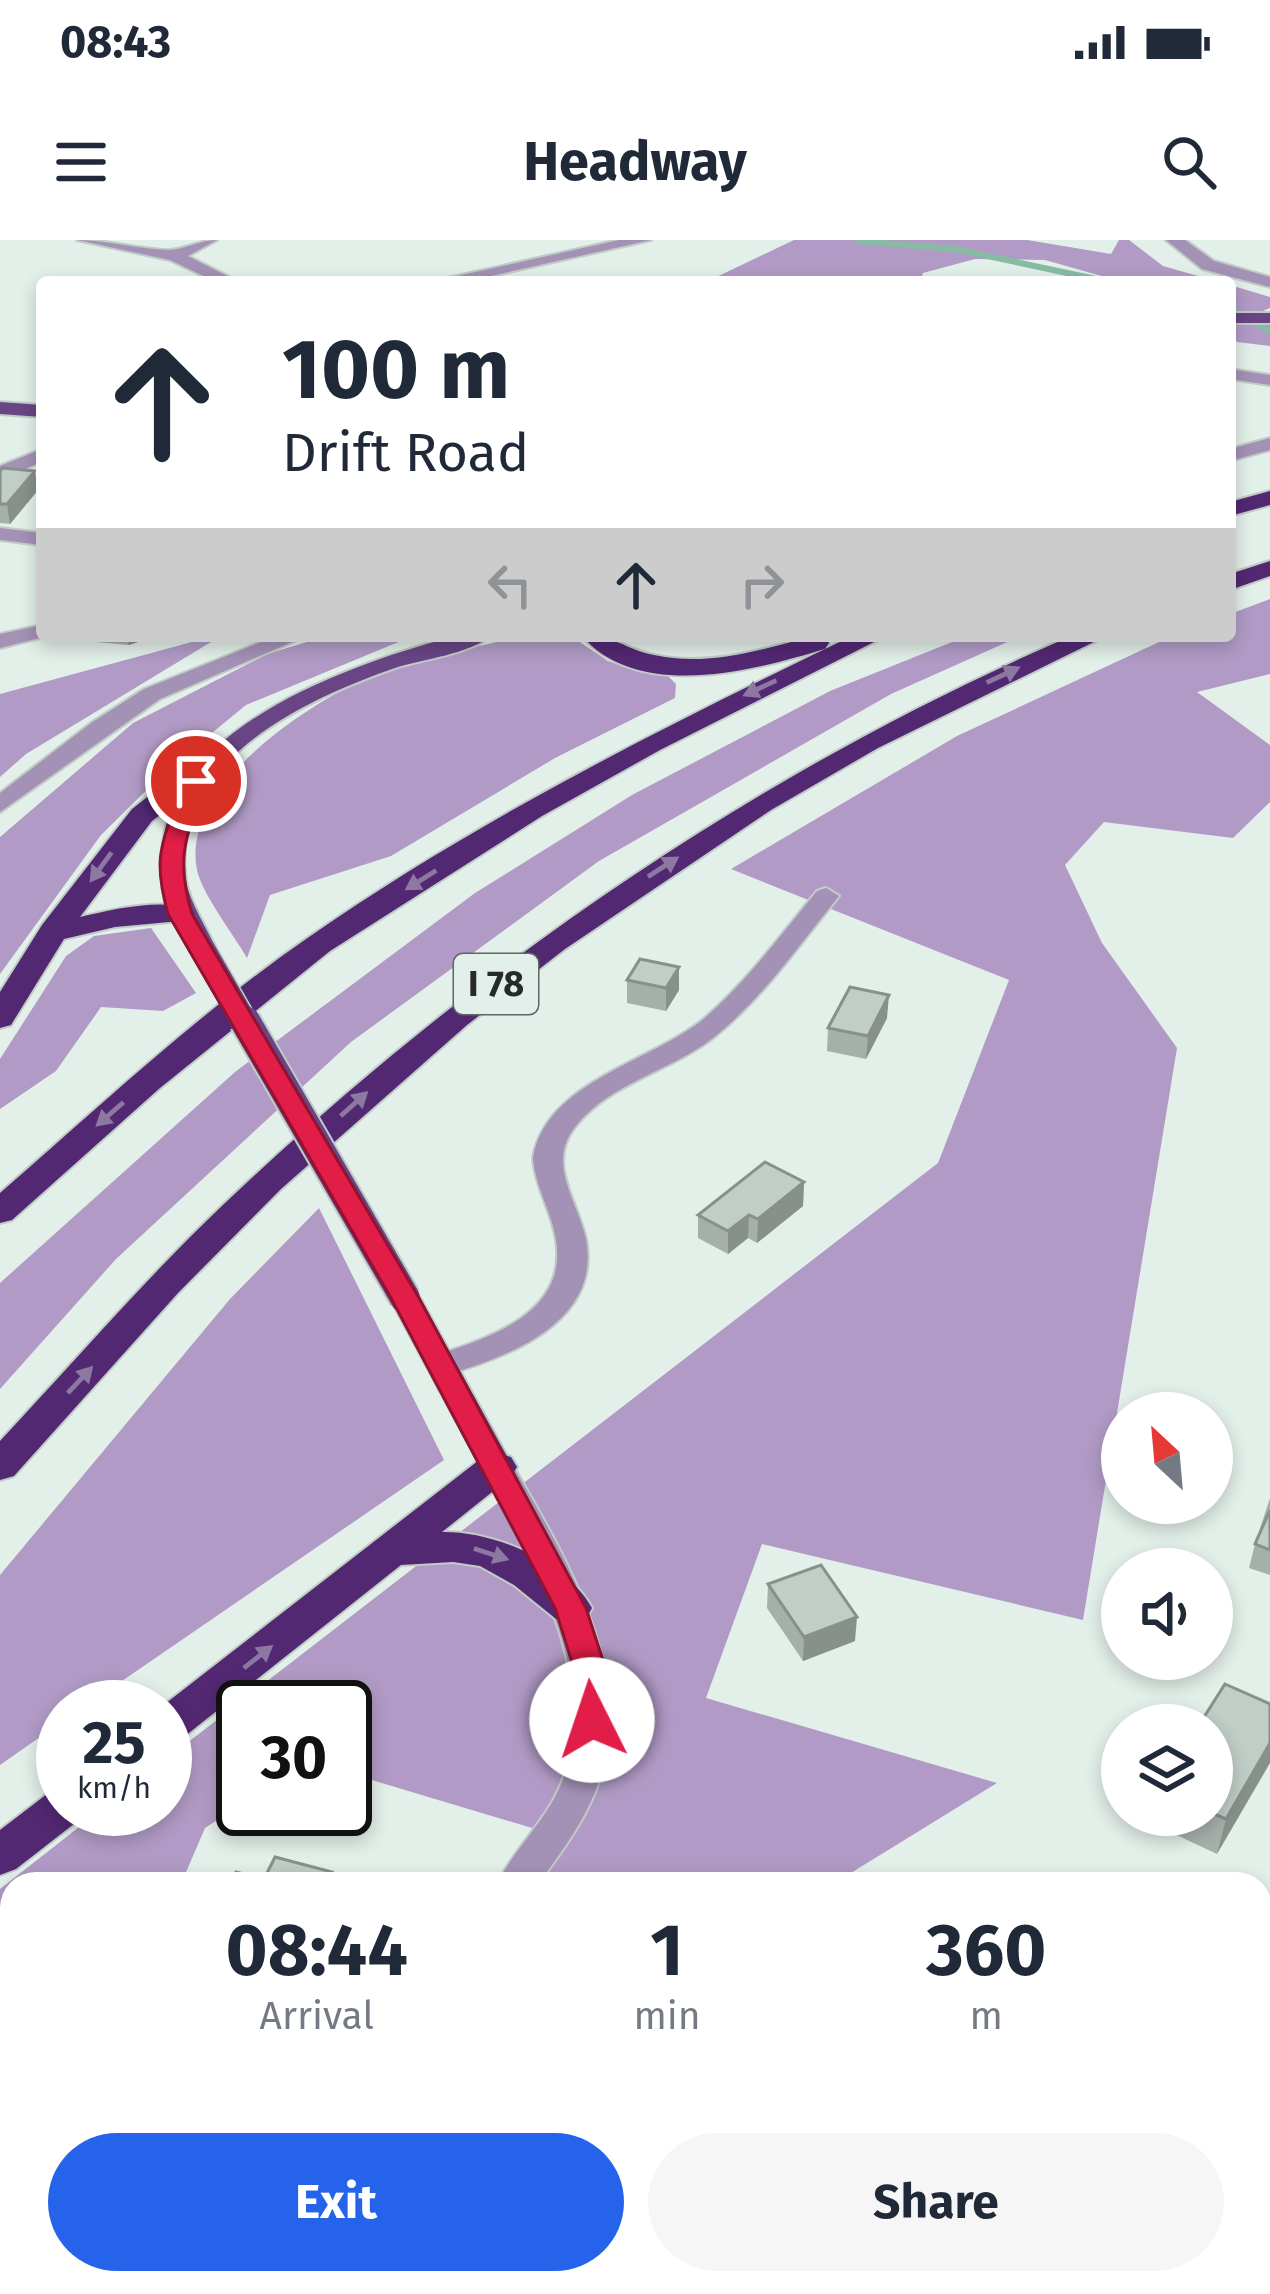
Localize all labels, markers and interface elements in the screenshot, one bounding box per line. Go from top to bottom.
text: 08:43 [60,15,171,69]
icon: menu [48,129,114,195]
icon: search [1156,129,1222,195]
text: Headway [523,130,747,194]
text: 100 m [282,319,510,420]
icon: ahead [84,324,240,480]
text: Drift Road [282,421,529,485]
icon: left [477,552,543,618]
icon: ahead [603,552,669,618]
icon: right [729,552,795,618]
one-way arrow [985,665,1020,685]
one-way arrow [742,678,777,698]
pin [145,730,247,832]
icon: arrive [163,748,229,814]
one-way arrow [90,851,113,883]
one-way arrow [647,856,679,878]
one-way arrow [404,869,438,890]
road number: I 78 [454,954,538,1014]
one-way arrow [340,1091,369,1118]
one-way arrow [95,1100,125,1127]
one-way arrow [65,1366,93,1395]
north arrow [1101,1392,1233,1524]
map controls [1101,1392,1233,1836]
one-way arrow [473,1546,509,1565]
button: sound [1101,1548,1233,1680]
one-way arrow [242,1645,273,1669]
position arrow [529,1657,655,1783]
speed limit sign: 30 [216,1680,372,1836]
button: layers [1101,1704,1233,1836]
text: 25 [82,1707,146,1779]
text: km/h [77,1770,151,1806]
text: 08:44 [226,1908,408,1994]
text: 1 [650,1908,684,1994]
text: 360 [926,1908,1046,1994]
text: Arrival [260,1993,374,2039]
text: min [633,1993,701,2039]
text: m [970,1993,1003,2039]
button: Exit [48,2133,624,2271]
button: Share [648,2133,1224,2271]

